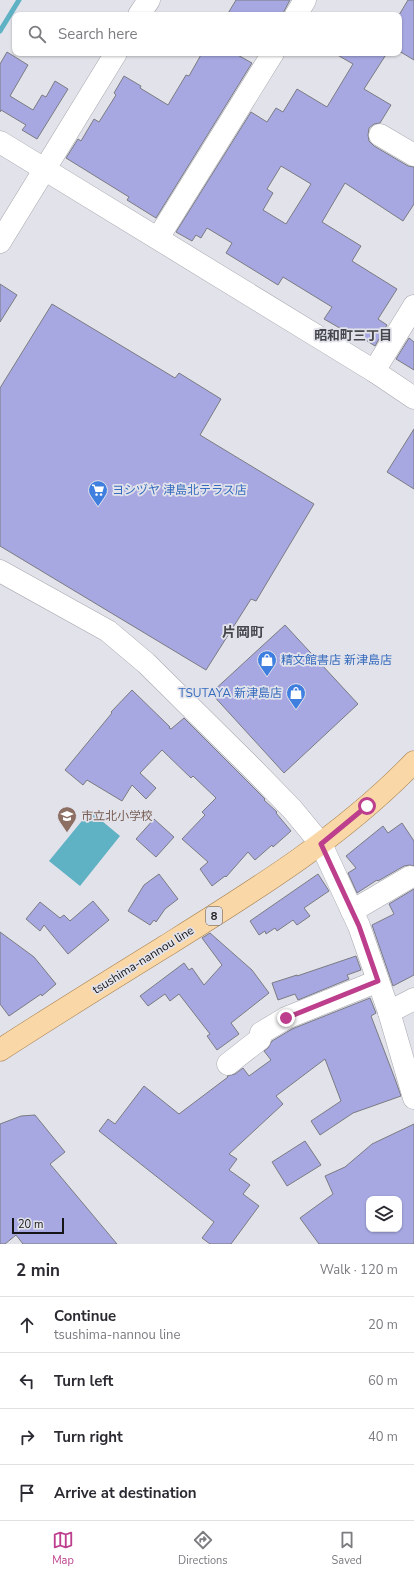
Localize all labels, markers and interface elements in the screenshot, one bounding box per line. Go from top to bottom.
search box [12,12,402,56]
icon: search [26,23,48,45]
text: Search here [58,24,138,44]
district label: 昭和町三丁目 [314,327,392,345]
supermarket icon: ヨシヅヤ 津島北テラス店 [87,479,109,507]
place label: ヨシヅヤ 津島北テラス店 [112,482,247,498]
district label: 片岡町 [222,623,264,642]
shop icon: 精文館書店 新津島店 [256,649,278,677]
place label: 精文館書店 新津島店 [281,652,392,668]
shop icon: TSUTAYA 新津島店 [285,682,307,710]
place label: TSUTAYA 新津島店 [178,685,282,701]
route start [358,797,376,815]
school or university icon: 市立北小学校 [56,805,78,833]
place label: 市立北小学校 [81,808,153,824]
road number: 8 [206,907,222,925]
street label: tsushima-nannou line [89,922,197,998]
route end [277,1009,295,1027]
map controls [366,1196,402,1232]
button: layers [366,1196,402,1232]
scale bar [12,1216,64,1235]
text: 20 m [18,1217,43,1232]
text: 2 min [16,1259,60,1282]
text: Walk · 120 m [320,1261,398,1279]
text: Continue [54,1306,116,1326]
icon: ahead [16,1314,38,1336]
text: 20 m [368,1316,398,1334]
text: tsushima-nannou line [54,1326,180,1344]
icon: left [16,1370,38,1392]
text: Turn left [54,1371,113,1391]
text: 60 m [368,1372,398,1390]
icon: right [16,1426,38,1448]
text: Turn right [54,1427,123,1447]
text: 40 m [368,1428,398,1446]
icon: arrive [16,1482,38,1504]
text: Arrive at destination [54,1483,197,1503]
tab: Map [52,1529,74,1568]
tab: Directions [178,1529,228,1568]
tab: Saved [332,1529,362,1568]

